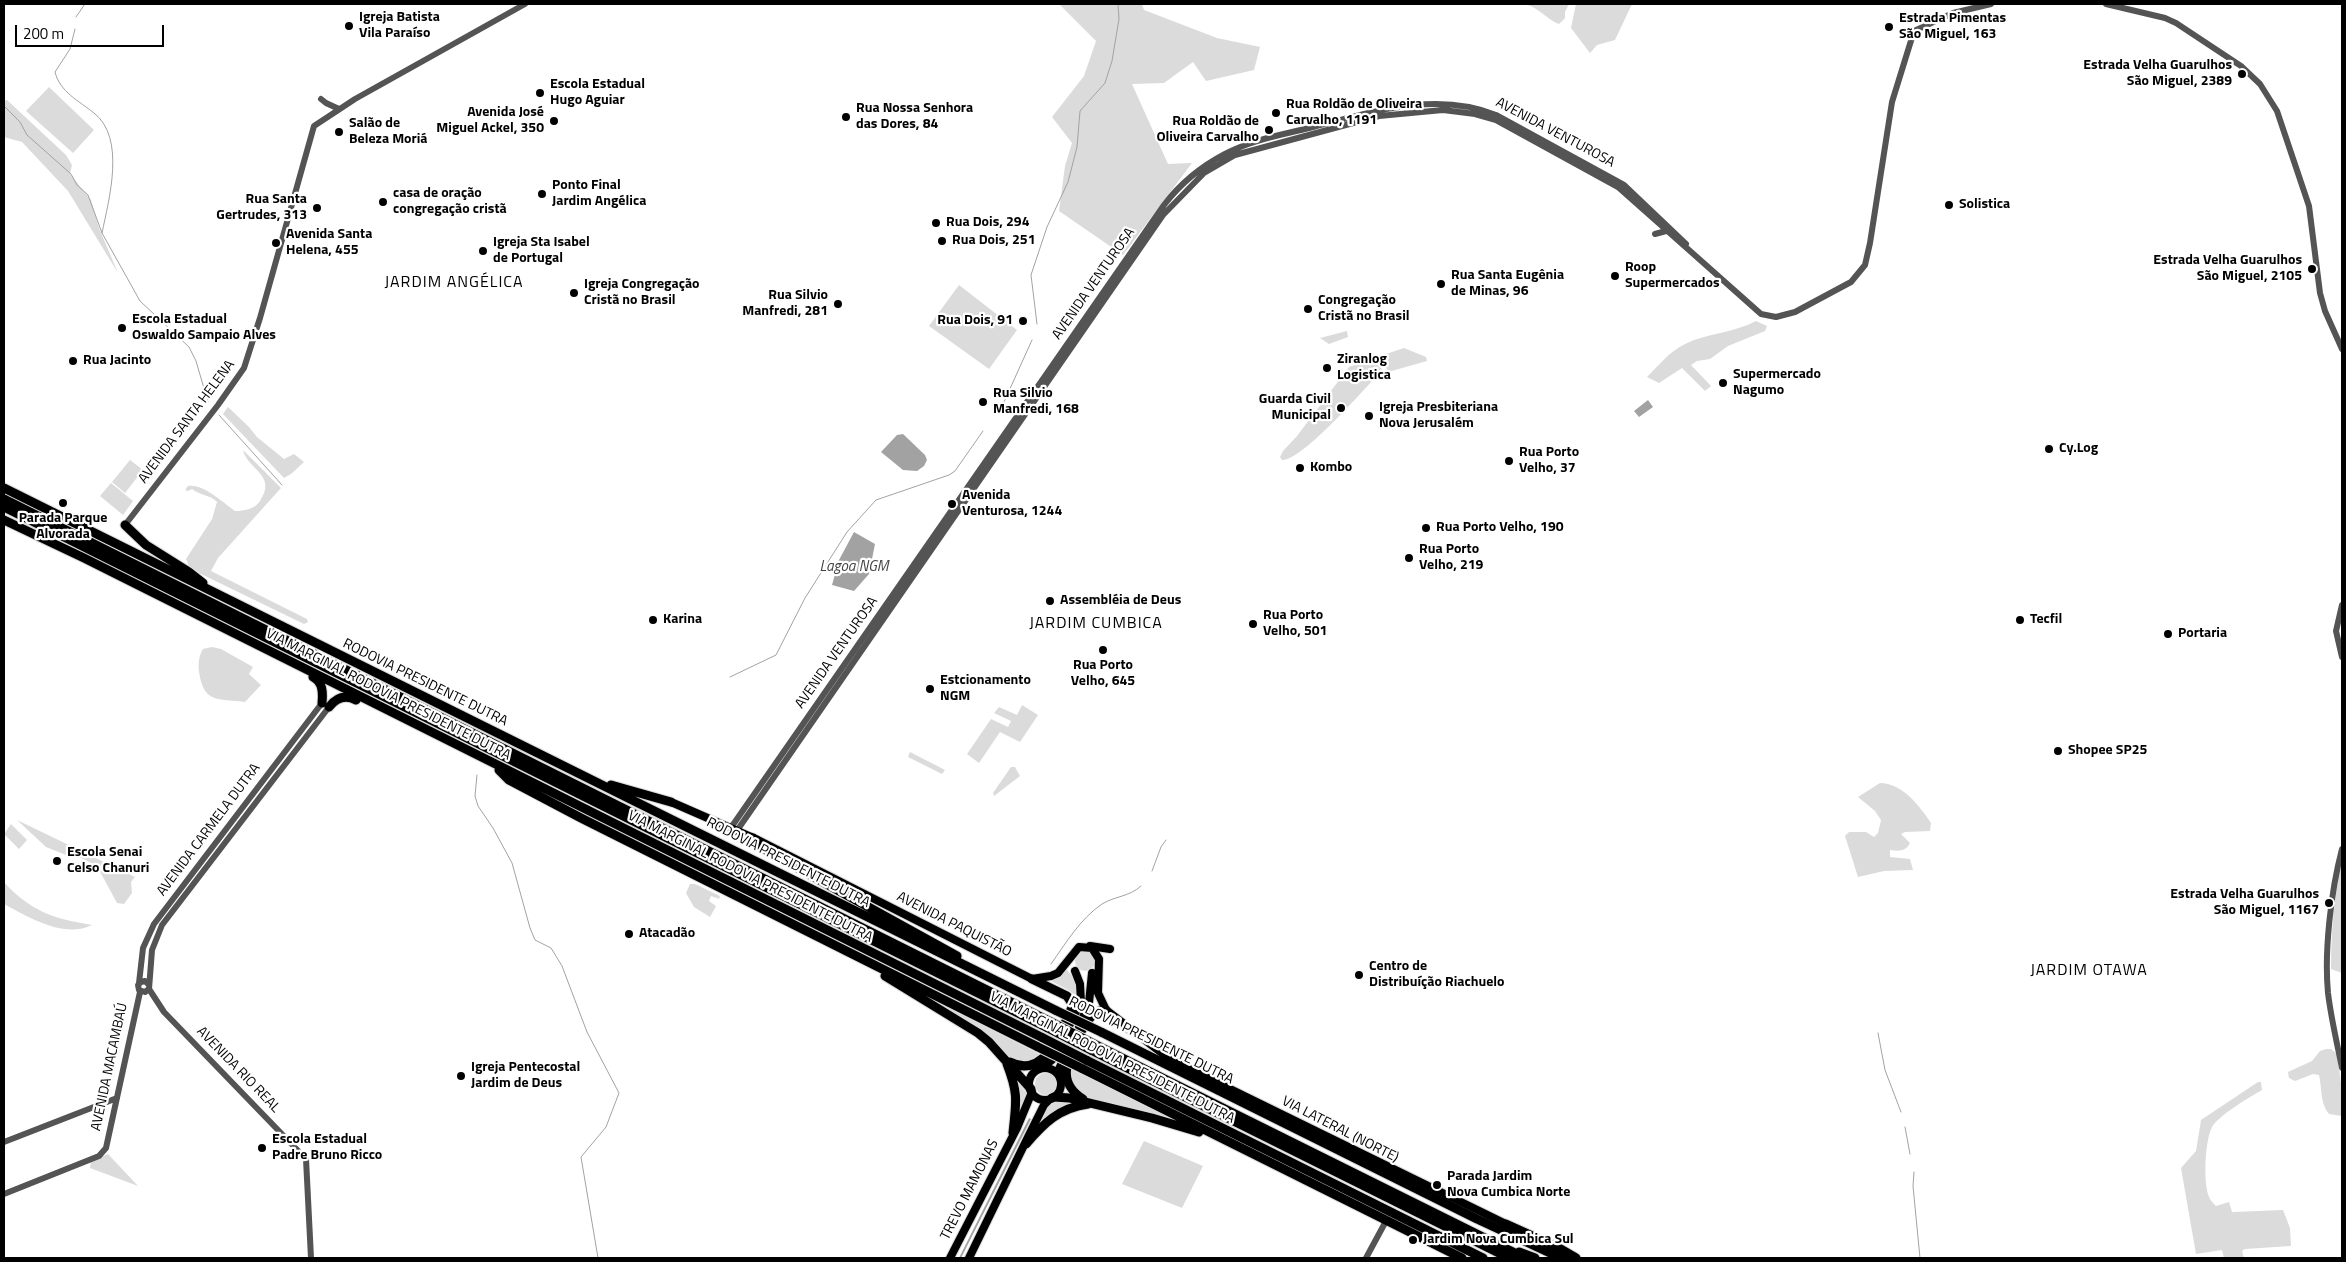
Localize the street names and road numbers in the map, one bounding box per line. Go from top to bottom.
street label: AVENIDA VENTUROSA [1493,95,1617,171]
street label: AVENIDA VENTUROSA [1049,225,1139,343]
street label: AVENIDA SANTA HELENA [135,357,239,487]
street label: AVENIDA VENTUROSA [792,594,882,712]
street label: VIA MARGINAL RODOVIA PRESIDENTE DUTRA [263,626,513,764]
street label: RODOVIA PRESIDENTE DUTRA [340,636,510,730]
street label: AVENIDA CARMELA DUTRA [154,760,264,900]
street label: VIA MARGINAL RODOVIA PRESIDENTE DUTRA [625,808,875,946]
street label: RODOVIA PRESIDENTE DUTRA [703,814,873,912]
street label: AVENIDA PAQUISTÃO [894,889,1014,961]
street label: VIA MARGINAL RODOVIA PRESIDENTE DUTRA [987,989,1237,1127]
street label: RODOVIA PRESIDENTE DUTRA [1066,994,1236,1088]
street label: AVENIDA MACAMBAÚ [88,1001,132,1133]
street label: AVENIDA RIO REAL [193,1024,283,1116]
street label: VIA LATERAL (NORTE) [1279,1093,1401,1167]
street label: TREVO MAMONAS [937,1137,1003,1243]

